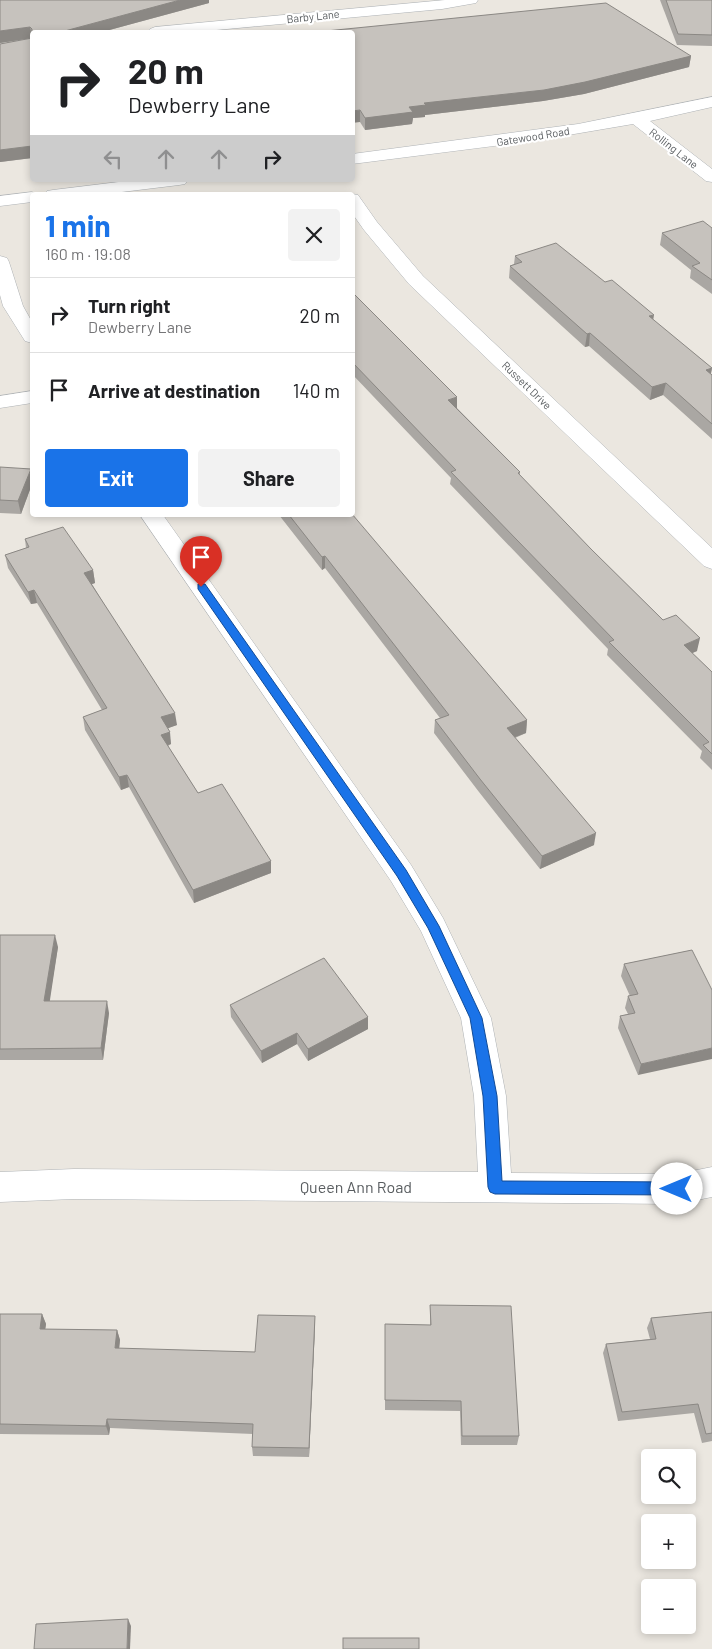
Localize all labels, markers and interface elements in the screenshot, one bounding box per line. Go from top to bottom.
street label: Barby Lane [286,7,340,25]
text: 20 m [128,49,204,91]
icon: right [45,50,110,115]
text: Dewberry Lane [128,91,271,117]
street label: Gatewood Road [495,124,571,148]
street label: Rolling Lane [647,125,701,171]
icon: left [99,145,127,173]
icon: ahead [152,145,180,173]
icon: ahead [205,145,233,173]
icon: right [258,145,286,173]
text: 1 min [45,207,111,243]
button: close [288,209,340,261]
text: 160 m · 19:08 [45,244,131,263]
text: Turn right [88,294,170,317]
icon: right [45,301,73,329]
text: 20 m [300,304,340,327]
text: Dewberry Lane [88,317,192,336]
street label: Russett Drive [500,358,554,412]
icon: arrive [45,376,73,404]
text: Arrive at destination [88,379,260,402]
text: 140 m [293,379,340,402]
button: Exit [45,449,188,507]
button: Share [198,449,340,507]
pin [180,536,222,587]
icon: arrive [187,543,215,571]
position arrow [650,1162,702,1214]
street label: Queen Ann Road [300,1177,412,1196]
map controls [641,1449,696,1634]
button: search [641,1449,696,1504]
button: + [641,1514,696,1569]
button: − [641,1579,696,1634]

